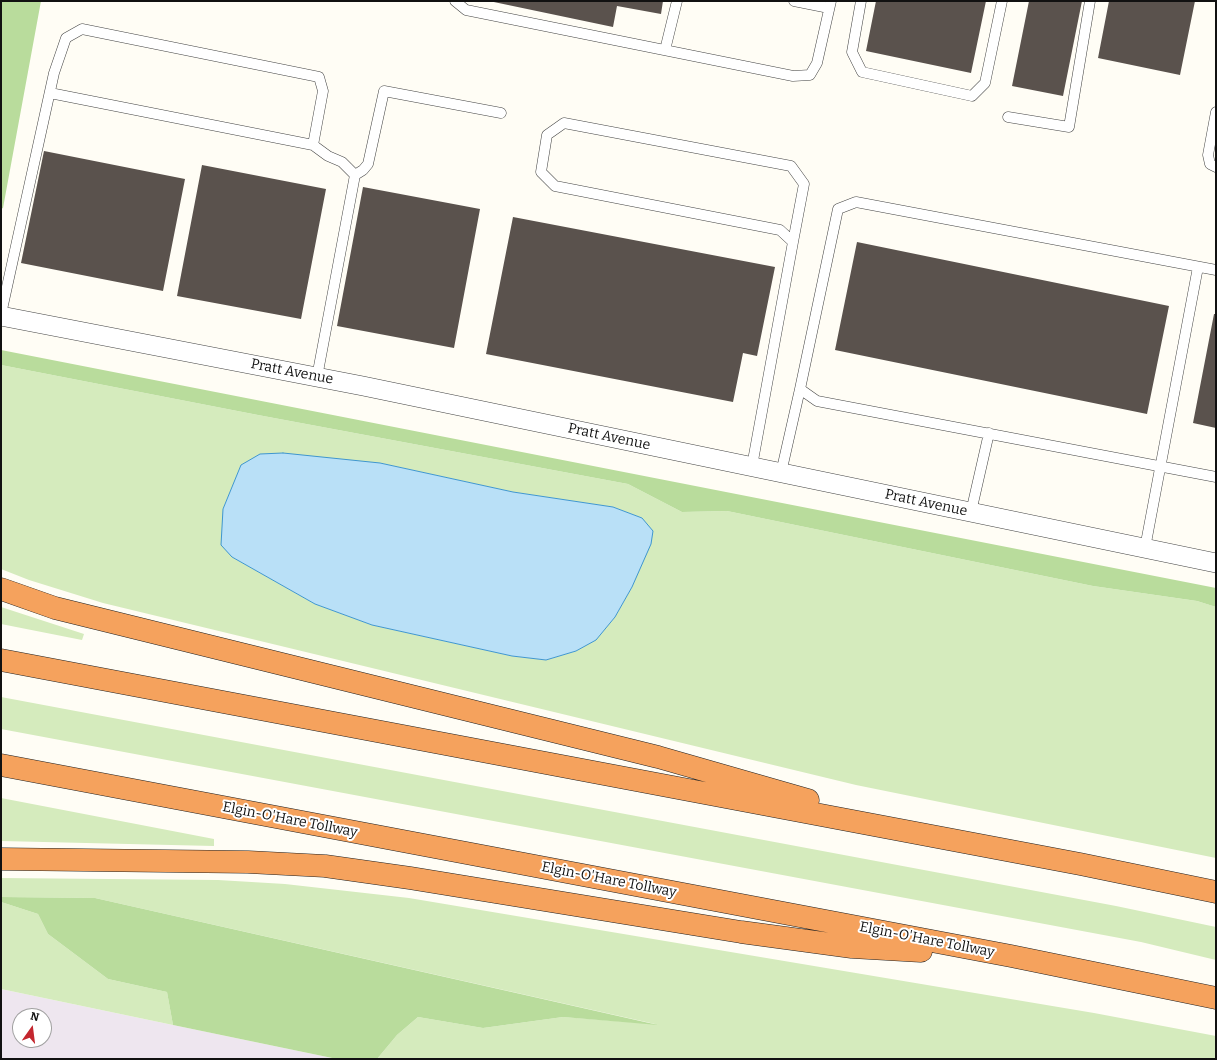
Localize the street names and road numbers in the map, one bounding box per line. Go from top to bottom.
street label: Pratt Avenue [249,356,335,388]
street label: Pratt Avenue [566,420,652,454]
street label: Pratt Avenue [883,486,969,520]
street label: Elgin-O'Hare Tollway [221,799,359,841]
street label: Elgin-O'Hare Tollway [540,859,678,901]
street label: Elgin-O'Hare Tollway [858,919,996,961]

